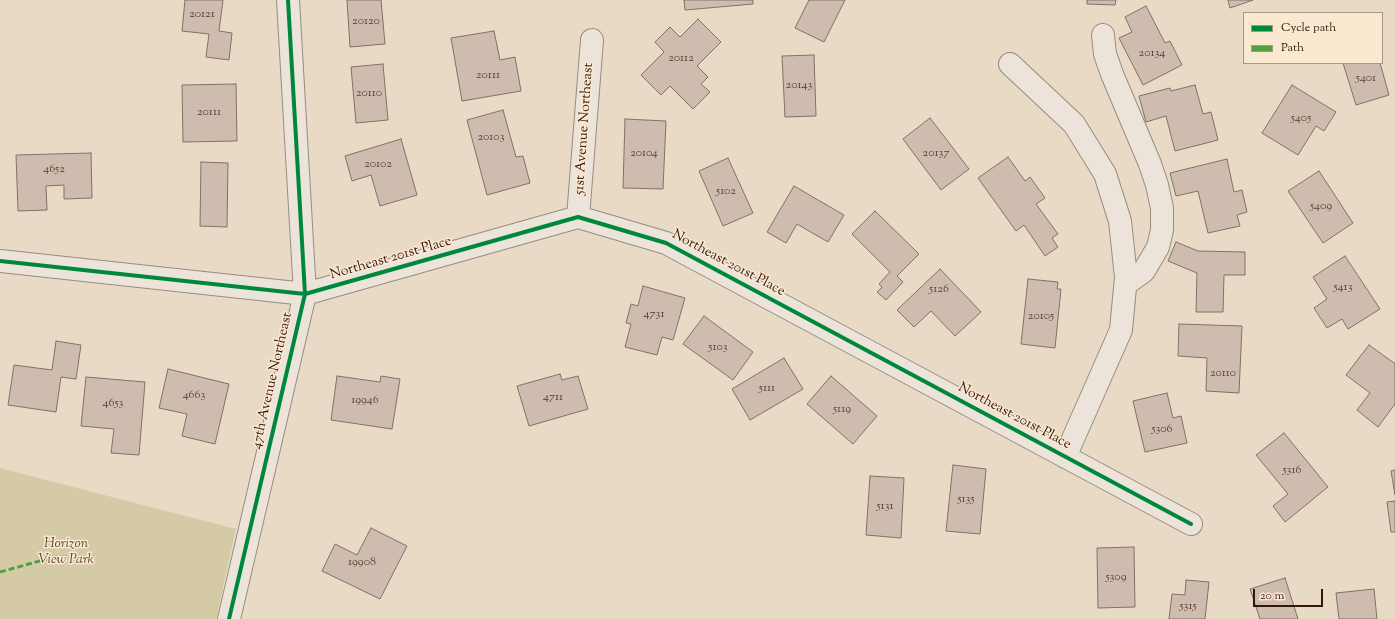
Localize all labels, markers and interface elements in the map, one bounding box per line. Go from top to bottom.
house number: 20121 [189,8,215,22]
legend [1243,12,1383,64]
house number: 20120 [352,15,380,29]
text: Cycle path [1281,19,1336,37]
text: Path [1281,39,1304,57]
house number: 20134 [1139,47,1165,61]
house number: 20112 [668,52,694,66]
street label: 51st Avenue Northeast [572,62,598,196]
house number: 20111 [476,69,500,83]
house number: 5401 [1356,72,1376,86]
house number: 20143 [786,79,812,93]
house number: 20110 [356,87,382,101]
house number: 20111 [197,106,221,120]
house number: 5405 [1291,112,1311,126]
house number: 20103 [478,131,504,145]
house number: 20104 [630,147,658,161]
house number: 20137 [923,147,949,161]
house number: 20102 [364,158,392,172]
house number: 4652 [43,163,65,177]
house number: 5102 [716,185,736,199]
house number: 5409 [1310,200,1332,214]
street label: Northeast 201st Place [669,227,787,301]
street label: Northeast 201st Place [328,234,454,284]
house number: 5413 [1333,281,1353,295]
house number: 5126 [929,283,949,297]
house number: 4731 [644,308,664,322]
house number: 20105 [1028,310,1054,324]
street label: 47th Avenue Northeast [249,311,297,451]
house number: 5103 [708,341,728,355]
house number: 20110 [1210,367,1236,381]
street label: Northeast 201st Place [955,380,1073,454]
house number: 5111 [759,382,775,396]
house number: 4663 [183,389,205,403]
house number: 4711 [543,391,563,405]
house number: 19946 [351,394,379,408]
house number: 4653 [103,397,123,411]
house number: 5119 [833,403,851,417]
house number: 5306 [1151,423,1173,437]
house number: 5316 [1283,464,1301,478]
house number: 5135 [957,493,975,507]
house number: 5131 [876,500,894,514]
park label: Horizon View Park [38,537,94,570]
house number: 19908 [348,556,376,570]
house number: 5309 [1105,571,1127,585]
scale bar [1255,581,1325,607]
text: 20 m [1260,587,1284,605]
house number: 5315 [1179,600,1197,614]

